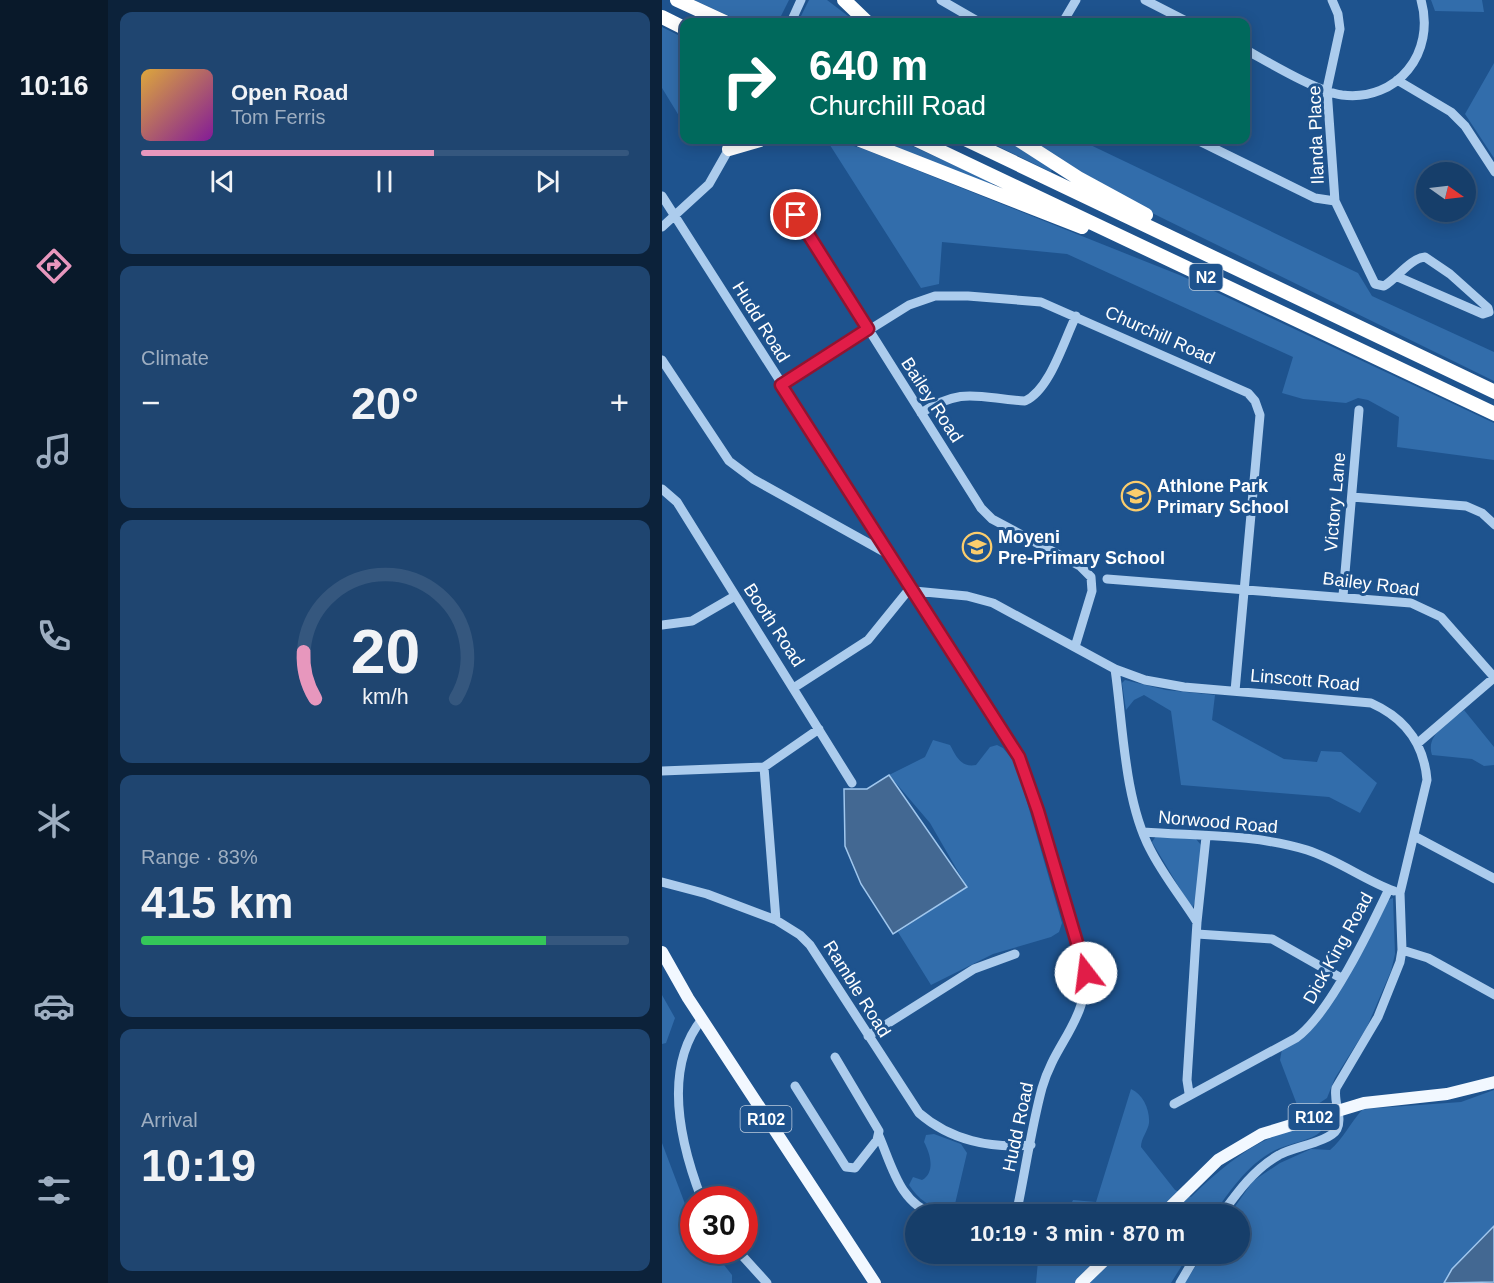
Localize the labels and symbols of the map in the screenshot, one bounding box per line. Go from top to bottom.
street label: Ilanda Place [1304,85,1328,185]
north arrow [1416,162,1476,222]
pin [770,189,821,240]
road number: N2 [1190,264,1222,290]
street label: Hudd Road [728,278,794,366]
street label: Churchill Road [1102,302,1218,368]
street label: Bailey Road [897,354,967,446]
street label: Victory Lane [1321,451,1349,553]
place label: Athlone Park Primary School [1157,476,1289,517]
school or university icon: Athlone Park Primary School [1120,480,1152,512]
place label: Moyeni Pre-Primary School [998,527,1165,568]
school or university icon: Moyeni Pre-Primary School [961,531,993,563]
street label: Bailey Road [1322,568,1420,600]
street label: Booth Road [740,580,808,670]
street label: Linscott Road [1249,665,1361,695]
street label: Norwood Road [1157,807,1279,837]
street label: Dick King Road [1299,889,1377,1007]
street label: Ramble Road [819,937,895,1041]
position arrow [1054,941,1118,1005]
street label: Hudd Road [999,1080,1037,1174]
road number: R102 [1288,1104,1340,1130]
road number: R102 [740,1106,792,1132]
speed limit sign: 30 [680,1186,758,1264]

